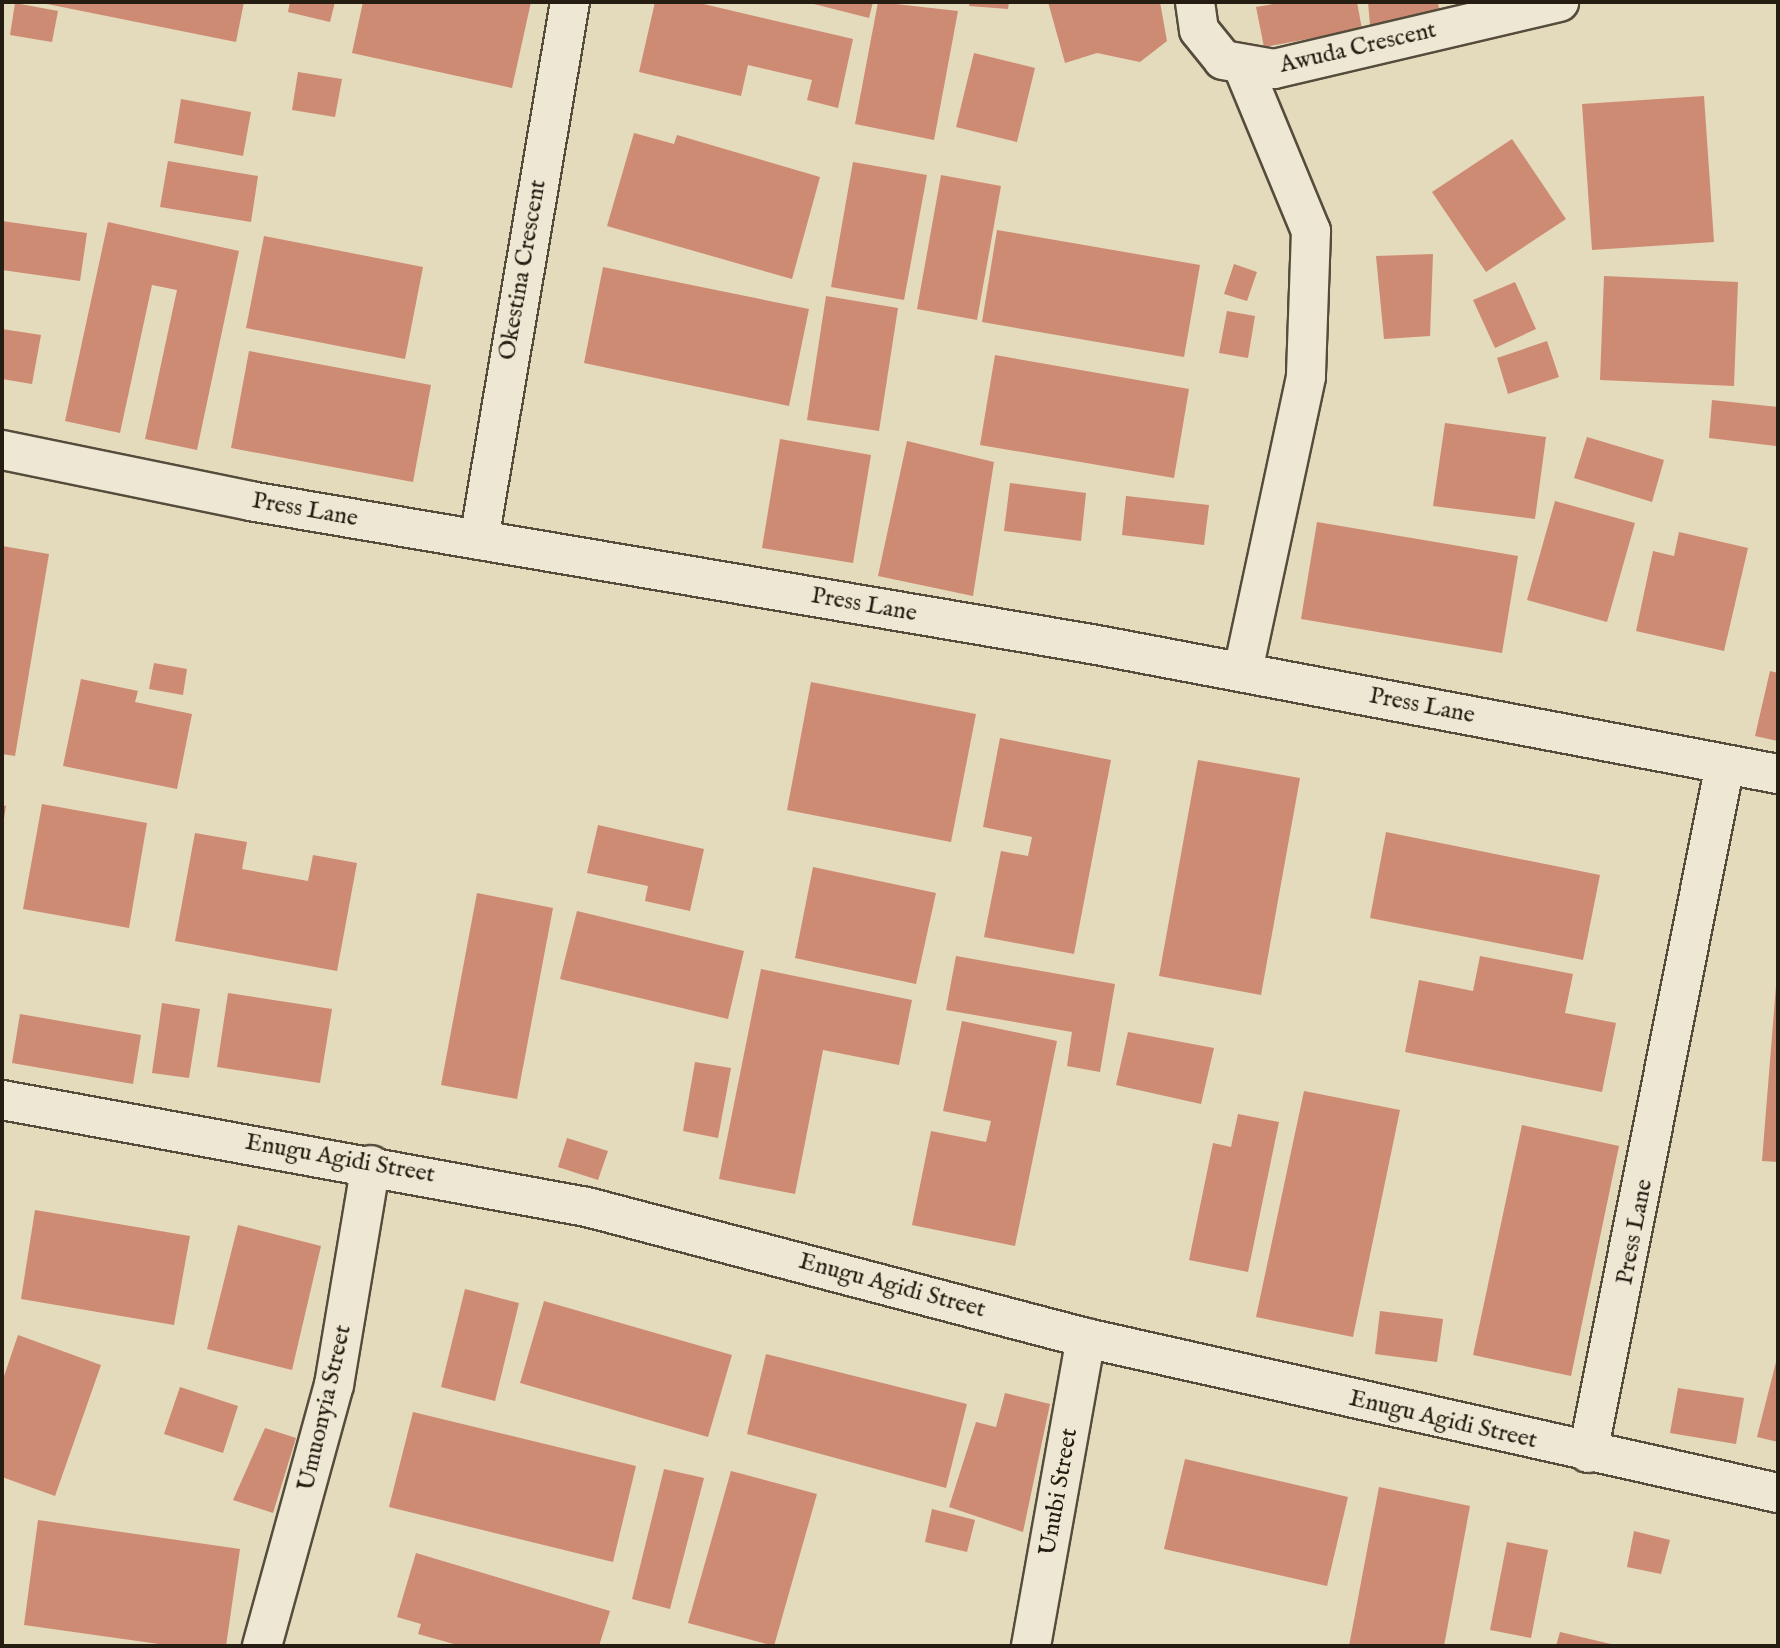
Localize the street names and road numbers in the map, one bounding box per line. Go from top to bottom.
street label: Awuda Crescent [1277,16,1439,80]
street label: Okestina Crescent [493,178,553,362]
street label: Press Lane [250,487,360,533]
street label: Press Lane [809,582,919,628]
street label: Press Lane [1367,682,1477,730]
street label: Enugu Agidi Street [243,1128,437,1190]
street label: Press Lane [1611,1177,1659,1287]
street label: Enugu Agidi Street [796,1247,988,1325]
street label: Umuonyia Street [292,1322,358,1494]
street label: Enugu Agidi Street [1346,1384,1540,1456]
street label: Unubi Street [1034,1426,1084,1558]

